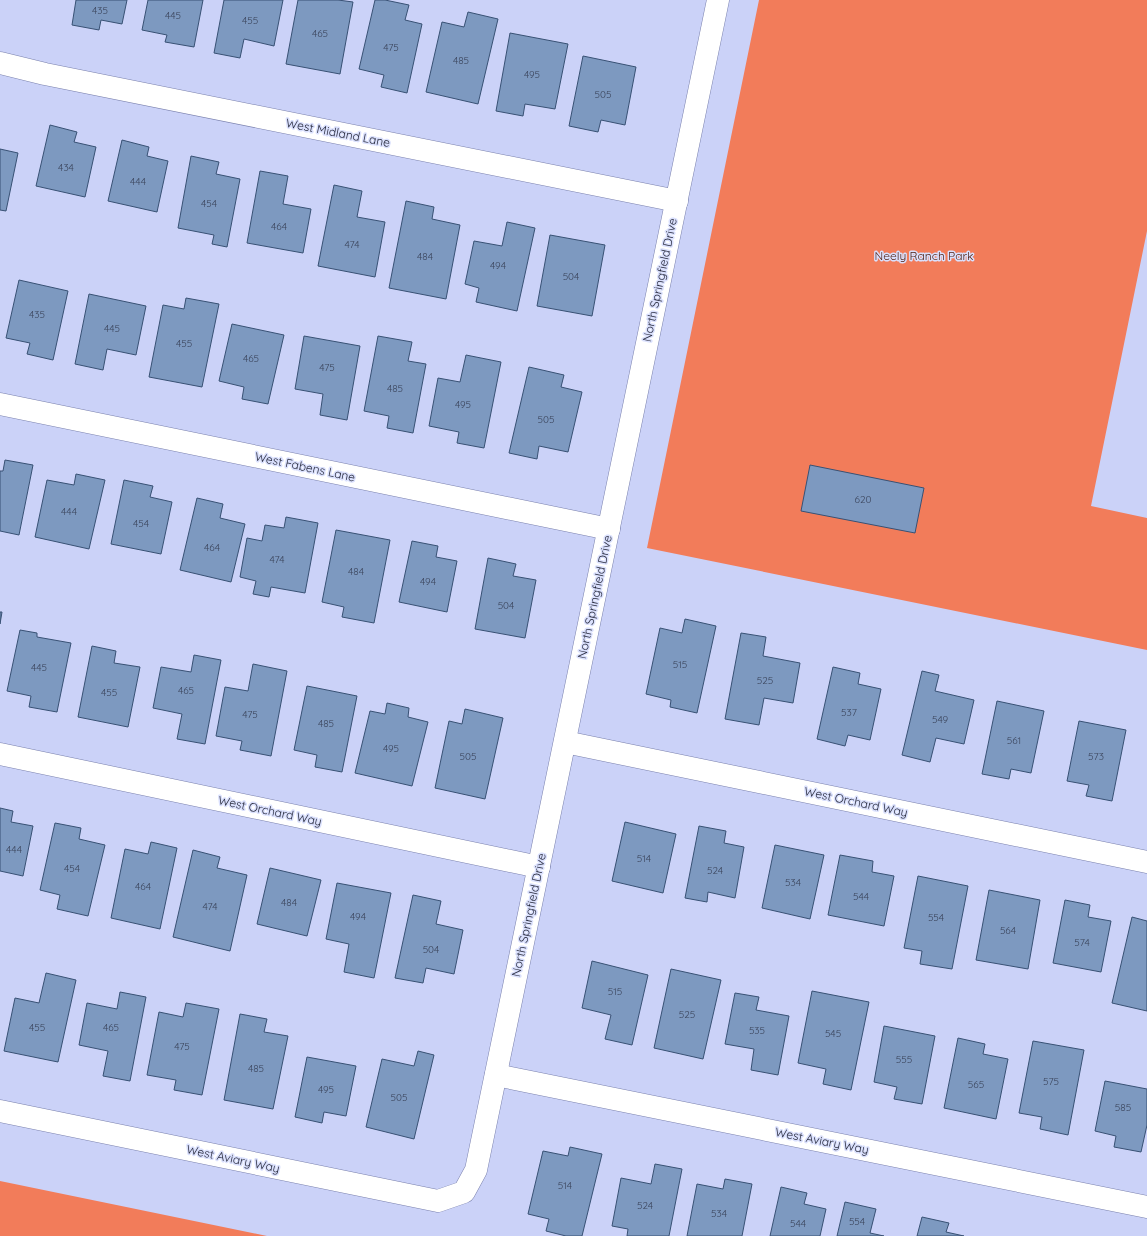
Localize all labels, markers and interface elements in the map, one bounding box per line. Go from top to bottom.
house number: 435 [92,4,108,17]
house number: 445 [165,9,181,22]
house number: 455 [242,14,258,27]
house number: 465 [312,27,328,40]
house number: 475 [383,41,399,54]
house number: 485 [453,54,469,67]
house number: 495 [524,68,540,81]
house number: 505 [595,88,611,101]
street label: West Midland Lane [285,115,392,150]
house number: 434 [58,161,74,174]
house number: 444 [130,175,146,188]
house number: 454 [201,197,217,210]
street label: North Springfield Drive [639,216,680,343]
house number: 464 [271,220,287,233]
house number: 474 [345,238,359,251]
park label: Neely Ranch Park [875,248,973,263]
house number: 484 [417,250,433,263]
house number: 494 [490,259,506,272]
house number: 504 [563,270,579,283]
house number: 435 [29,308,45,321]
house number: 445 [104,322,120,335]
house number: 455 [176,337,192,350]
house number: 465 [243,352,259,365]
house number: 475 [319,361,335,374]
house number: 485 [387,382,403,395]
house number: 495 [455,398,471,411]
house number: 505 [538,413,554,426]
street label: West Fabens Lane [254,449,357,485]
house number: 620 [855,493,871,506]
house number: 444 [61,505,77,518]
house number: 454 [133,517,149,530]
street label: North Springfield Drive [574,533,615,660]
house number: 464 [204,541,220,554]
house number: 474 [270,553,284,566]
house number: 484 [348,565,364,578]
house number: 494 [420,575,436,588]
house number: 504 [498,599,514,612]
house number: 515 [673,658,687,671]
house number: 445 [31,661,47,674]
house number: 525 [757,674,773,687]
house number: 465 [178,684,194,697]
house number: 455 [101,686,117,699]
house number: 537 [841,706,857,719]
house number: 475 [242,708,258,721]
house number: 549 [932,713,948,726]
house number: 485 [318,717,334,730]
house number: 561 [1007,734,1021,747]
house number: 495 [383,742,399,755]
house number: 505 [460,750,476,763]
house number: 573 [1088,750,1104,763]
street label: West Orchard Way [803,783,909,820]
street label: West Orchard Way [217,792,323,829]
house number: 444 [6,843,22,856]
street label: North Springfield Drive [508,851,549,978]
house number: 514 [637,852,651,865]
house number: 454 [64,862,80,875]
house number: 524 [707,864,723,877]
house number: 534 [785,876,801,889]
house number: 464 [135,880,151,893]
house number: 544 [853,890,869,903]
house number: 484 [281,896,297,909]
house number: 474 [203,900,217,913]
house number: 494 [350,910,366,923]
house number: 554 [928,911,944,924]
house number: 564 [1000,924,1016,937]
house number: 574 [1074,936,1090,949]
house number: 504 [423,943,439,956]
house number: 515 [608,985,622,998]
house number: 525 [679,1008,695,1021]
house number: 455 [29,1021,45,1034]
house number: 465 [103,1021,119,1034]
house number: 535 [749,1024,765,1037]
house number: 545 [825,1027,841,1040]
house number: 475 [174,1040,190,1053]
house number: 555 [896,1053,912,1066]
house number: 485 [248,1062,264,1075]
house number: 575 [1043,1075,1059,1088]
house number: 565 [968,1078,984,1091]
house number: 495 [318,1083,334,1096]
house number: 505 [391,1091,407,1104]
house number: 585 [1115,1101,1131,1114]
street label: West Aviary Way [774,1124,870,1157]
street label: West Aviary Way [185,1141,281,1176]
house number: 514 [558,1179,572,1192]
house number: 524 [637,1199,653,1212]
house number: 534 [711,1207,727,1220]
house number: 554 [849,1215,865,1228]
house number: 544 [790,1217,806,1230]

